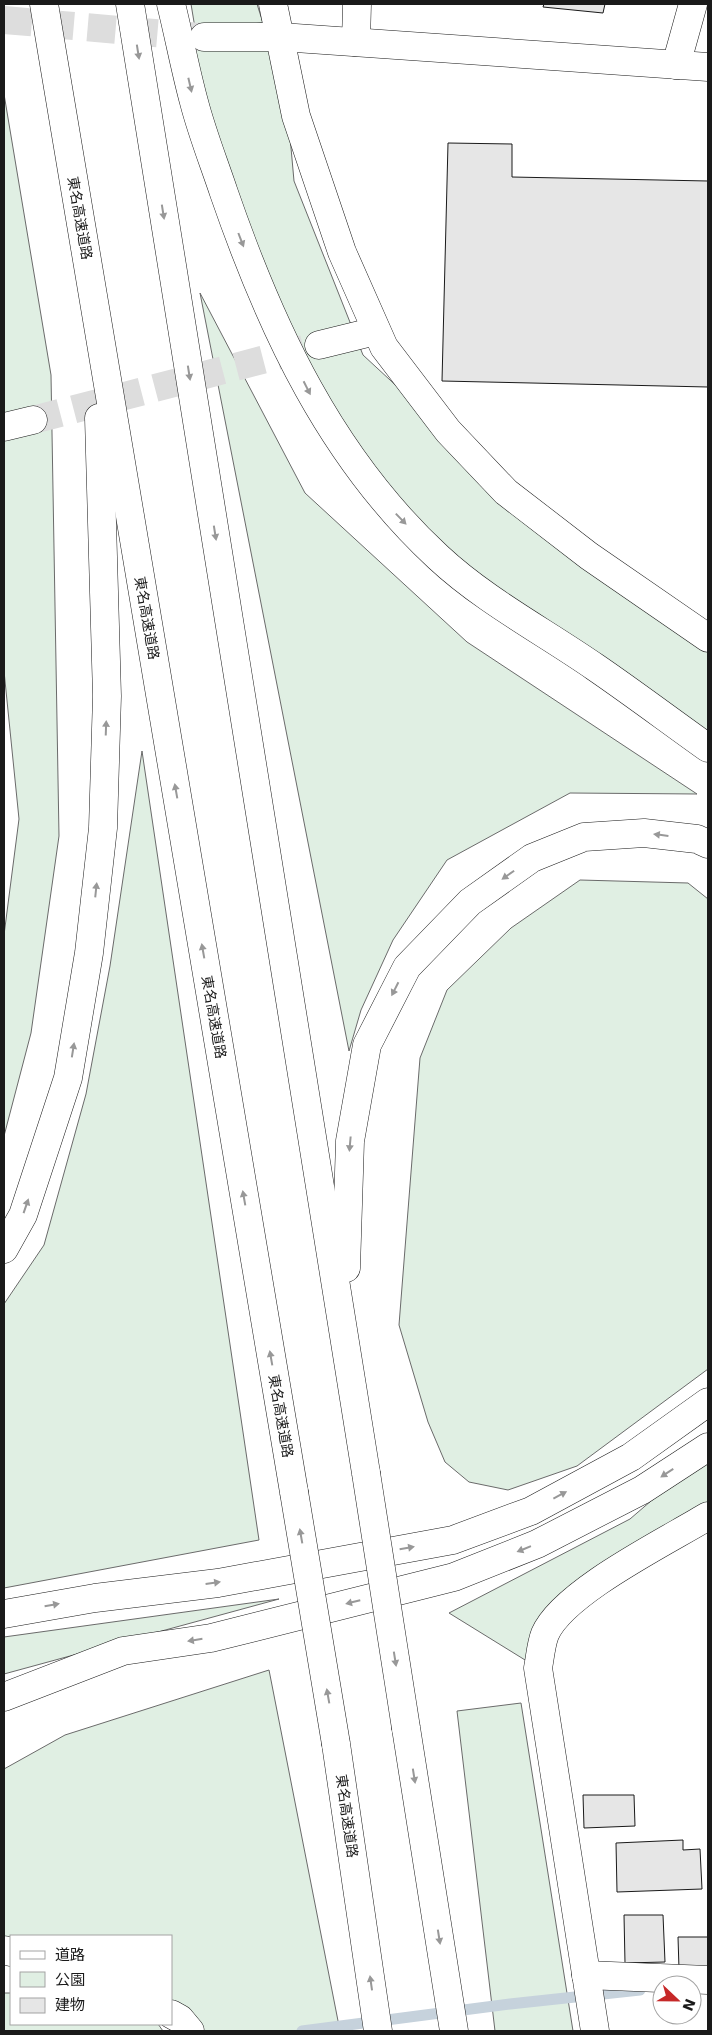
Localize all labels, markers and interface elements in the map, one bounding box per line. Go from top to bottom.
one-way arrow [134,44,142,60]
one-way arrow [186,78,194,93]
street label: 東名高速道路 [65,175,95,261]
one-way arrow [160,205,168,221]
one-way arrow [238,232,245,247]
one-way arrow [186,365,194,381]
one-way arrow [303,380,311,395]
one-way arrow [395,513,407,525]
one-way arrow [211,526,219,542]
street label: 東名高速道路 [132,575,162,661]
one-way arrow [102,719,110,735]
one-way arrow [172,783,180,799]
one-way arrow [653,831,669,839]
one-way arrow [501,870,515,880]
one-way arrow [92,881,100,897]
one-way arrow [199,943,207,959]
street label: 東名高速道路 [199,974,229,1060]
one-way arrow [391,982,399,997]
one-way arrow [69,1042,77,1058]
one-way arrow [346,1136,354,1152]
one-way arrow [240,1189,248,1205]
one-way arrow [22,1198,30,1213]
one-way arrow [267,1350,275,1366]
street label: 東名高速道路 [266,1373,296,1459]
one-way arrow [661,1468,674,1478]
one-way arrow [553,1491,566,1500]
one-way arrow [297,1528,305,1544]
one-way arrow [400,1544,416,1552]
one-way arrow [517,1546,531,1554]
one-way arrow [205,1579,221,1587]
one-way arrow [345,1599,360,1607]
one-way arrow [44,1601,60,1609]
one-way arrow [186,1637,202,1645]
one-way arrow [391,1651,399,1667]
one-way arrow [323,1688,331,1704]
one-way arrow [410,1769,418,1785]
street label: 東名高速道路 [333,1773,361,1859]
one-way arrow [435,1929,443,1945]
legend [10,1935,172,2025]
text: 道路 [55,1946,85,1964]
text: 公園 [55,1971,85,1989]
one-way arrow [367,1975,375,1991]
north arrow [652,1975,702,2025]
text: 建物 [55,1996,85,2014]
text: N [679,1996,699,2013]

